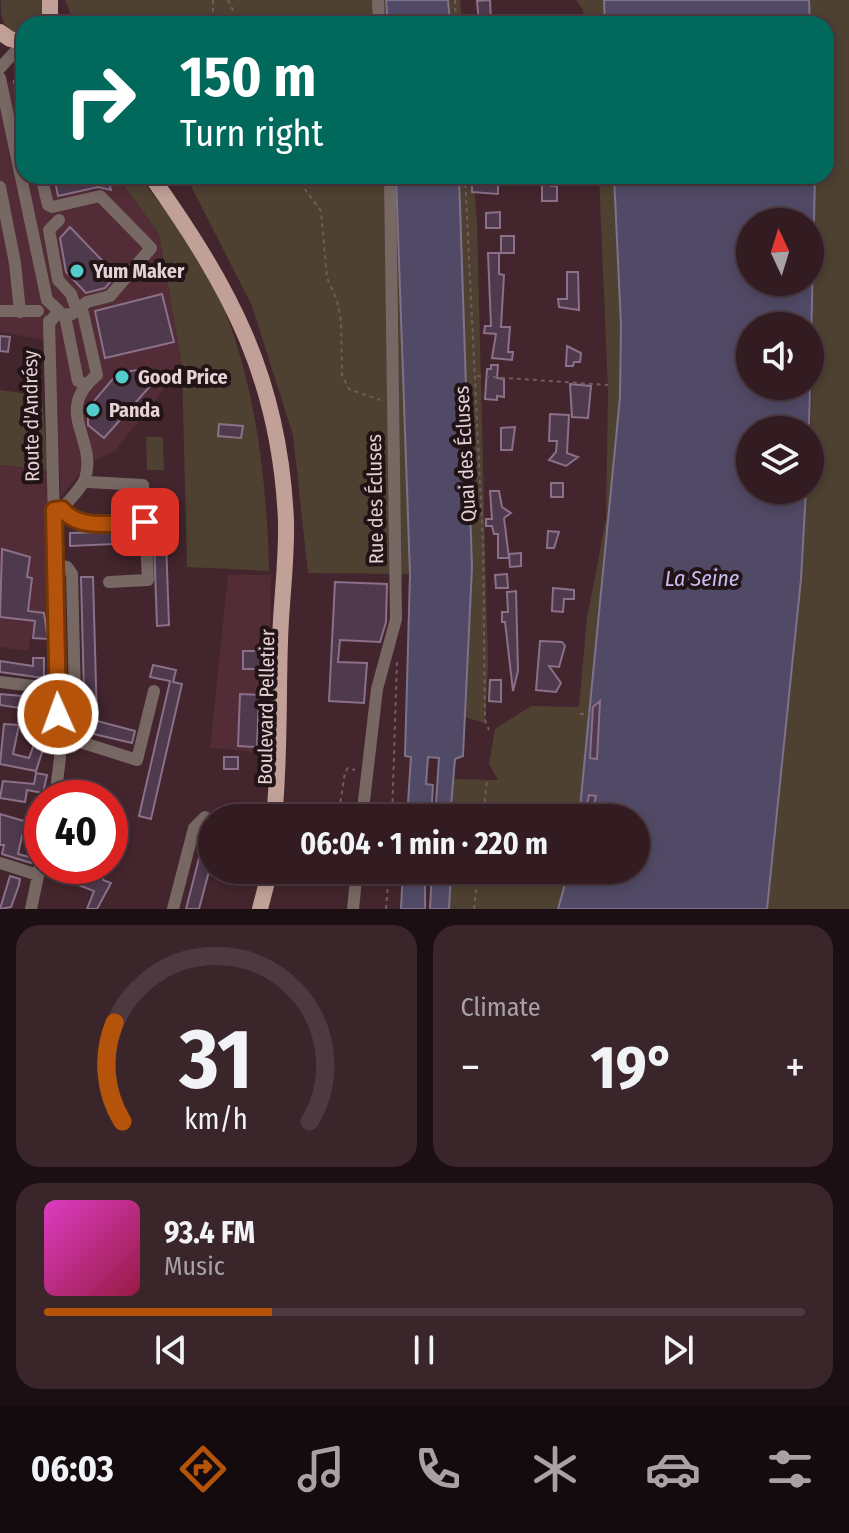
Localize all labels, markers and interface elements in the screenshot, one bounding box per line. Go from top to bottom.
text: 150 m [180,44,316,111]
icon: right [48,48,152,152]
text: Turn right [180,112,323,156]
north arrow [736,208,824,296]
map controls [736,208,824,504]
place label: Yum Maker [92,259,185,283]
marker: Yum Maker [68,262,86,280]
button: sound [736,312,824,400]
street label: Route d'Andrésy [18,350,44,482]
place label: Good Price [138,365,228,389]
marker: Good Price [113,368,131,386]
street label: Quai des Écluses [449,385,481,523]
place label: Panda [109,398,160,422]
marker: Panda [84,401,102,419]
button: layers [736,416,824,504]
street label: Rue des Écluses [362,434,388,564]
pin [111,488,179,556]
icon: arrive [123,500,167,544]
water label: La Seine [665,565,739,592]
street label: Boulevard Pelletier [253,629,279,785]
position arrow [16,672,100,756]
speed limit sign: 40 [24,780,128,884]
text: 06:04 · 1 min · 220 m [300,826,548,862]
text: Climate [461,992,541,1023]
text: 31 [179,1010,253,1110]
text: 19° [590,1032,675,1104]
text: − [461,1041,480,1094]
text: + [785,1041,805,1094]
text: km/h [184,1102,248,1137]
text: 93.4 FM [164,1215,255,1251]
text: Music [164,1251,225,1282]
icon: previous [149,1328,193,1372]
icon: pause [402,1328,446,1372]
icon: next [656,1328,700,1372]
icon: directions [175,1441,231,1497]
icon: music [293,1441,349,1497]
icon: phone [410,1441,466,1497]
icon: climate [527,1441,583,1497]
icon: car [645,1441,701,1497]
icon: filters [762,1441,818,1497]
text: 06:03 [31,1447,114,1491]

